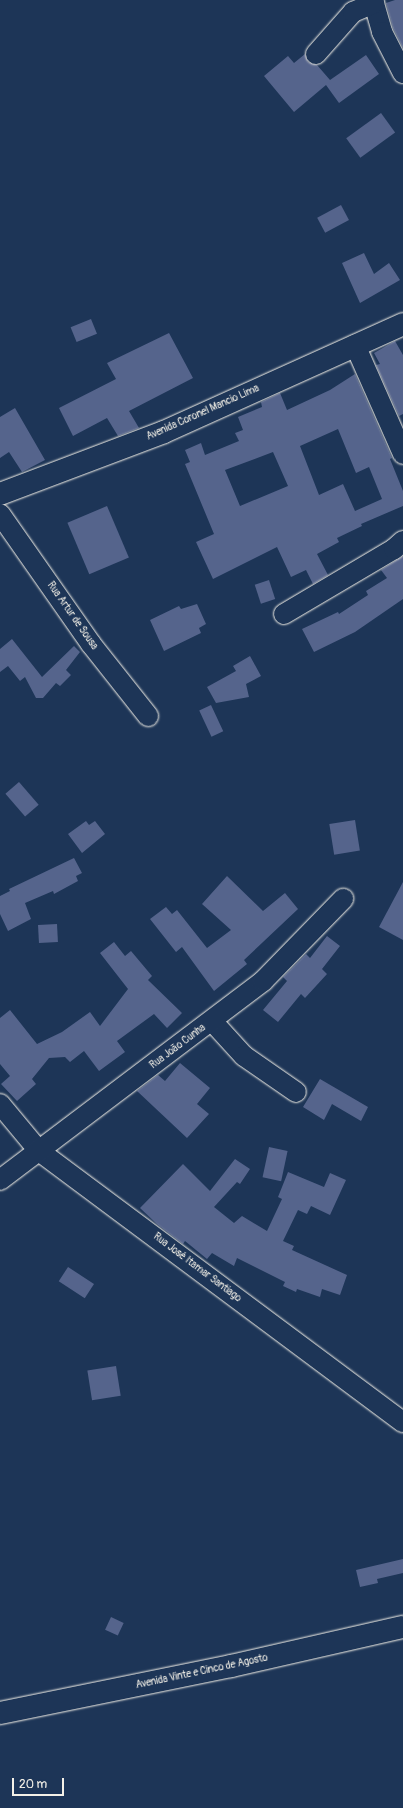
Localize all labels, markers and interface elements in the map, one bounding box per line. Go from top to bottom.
street label: Avenida Coronel Mancio Lima [145,383,261,443]
street label: Rua Artur de Sousa [44,580,100,652]
street label: Rua João Cunha [148,1022,208,1072]
street label: Rua José Itamar Santiago [151,1231,243,1305]
street label: Avenida Vinte e Cinco de Agosto [135,1652,269,1692]
scale bar [14,1770,66,1796]
text: 20 m [19,1777,47,1792]

